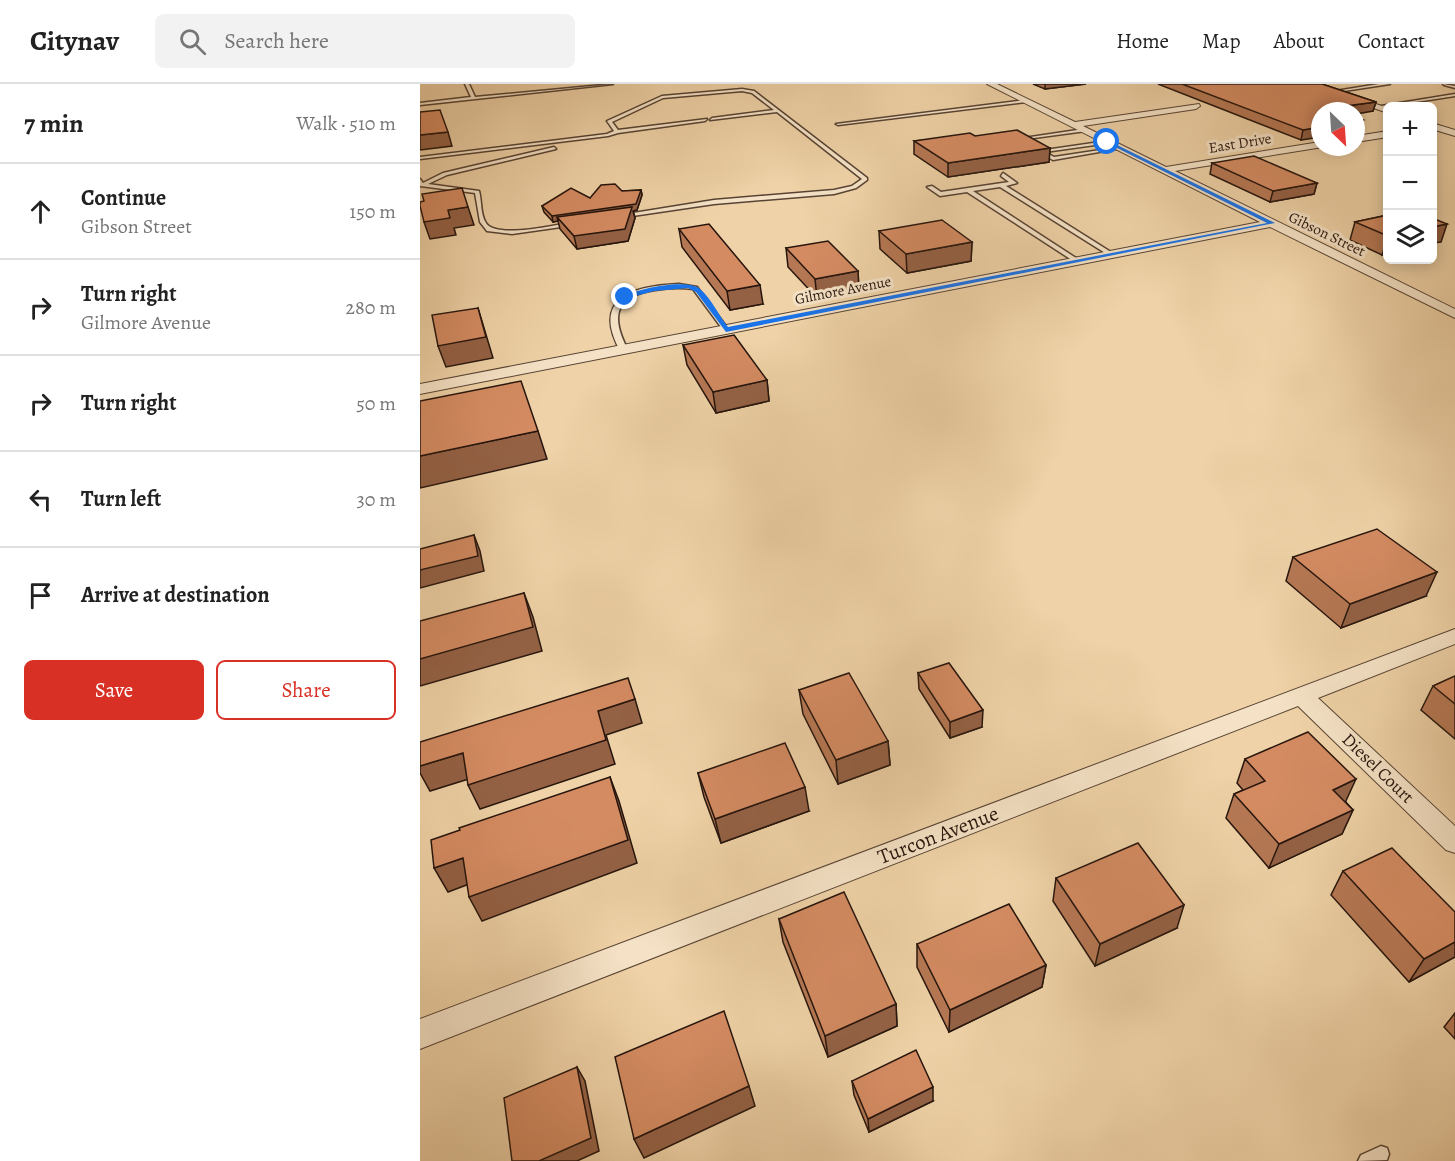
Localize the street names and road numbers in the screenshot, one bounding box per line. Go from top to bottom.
street label: East Drive [1207,128,1273,158]
street label: Gibson Street [1285,207,1369,261]
street label: Gilmore Avenue [793,271,893,309]
street label: Diesel Court [1337,728,1419,808]
street label: Turcon Avenue [874,799,1002,871]

